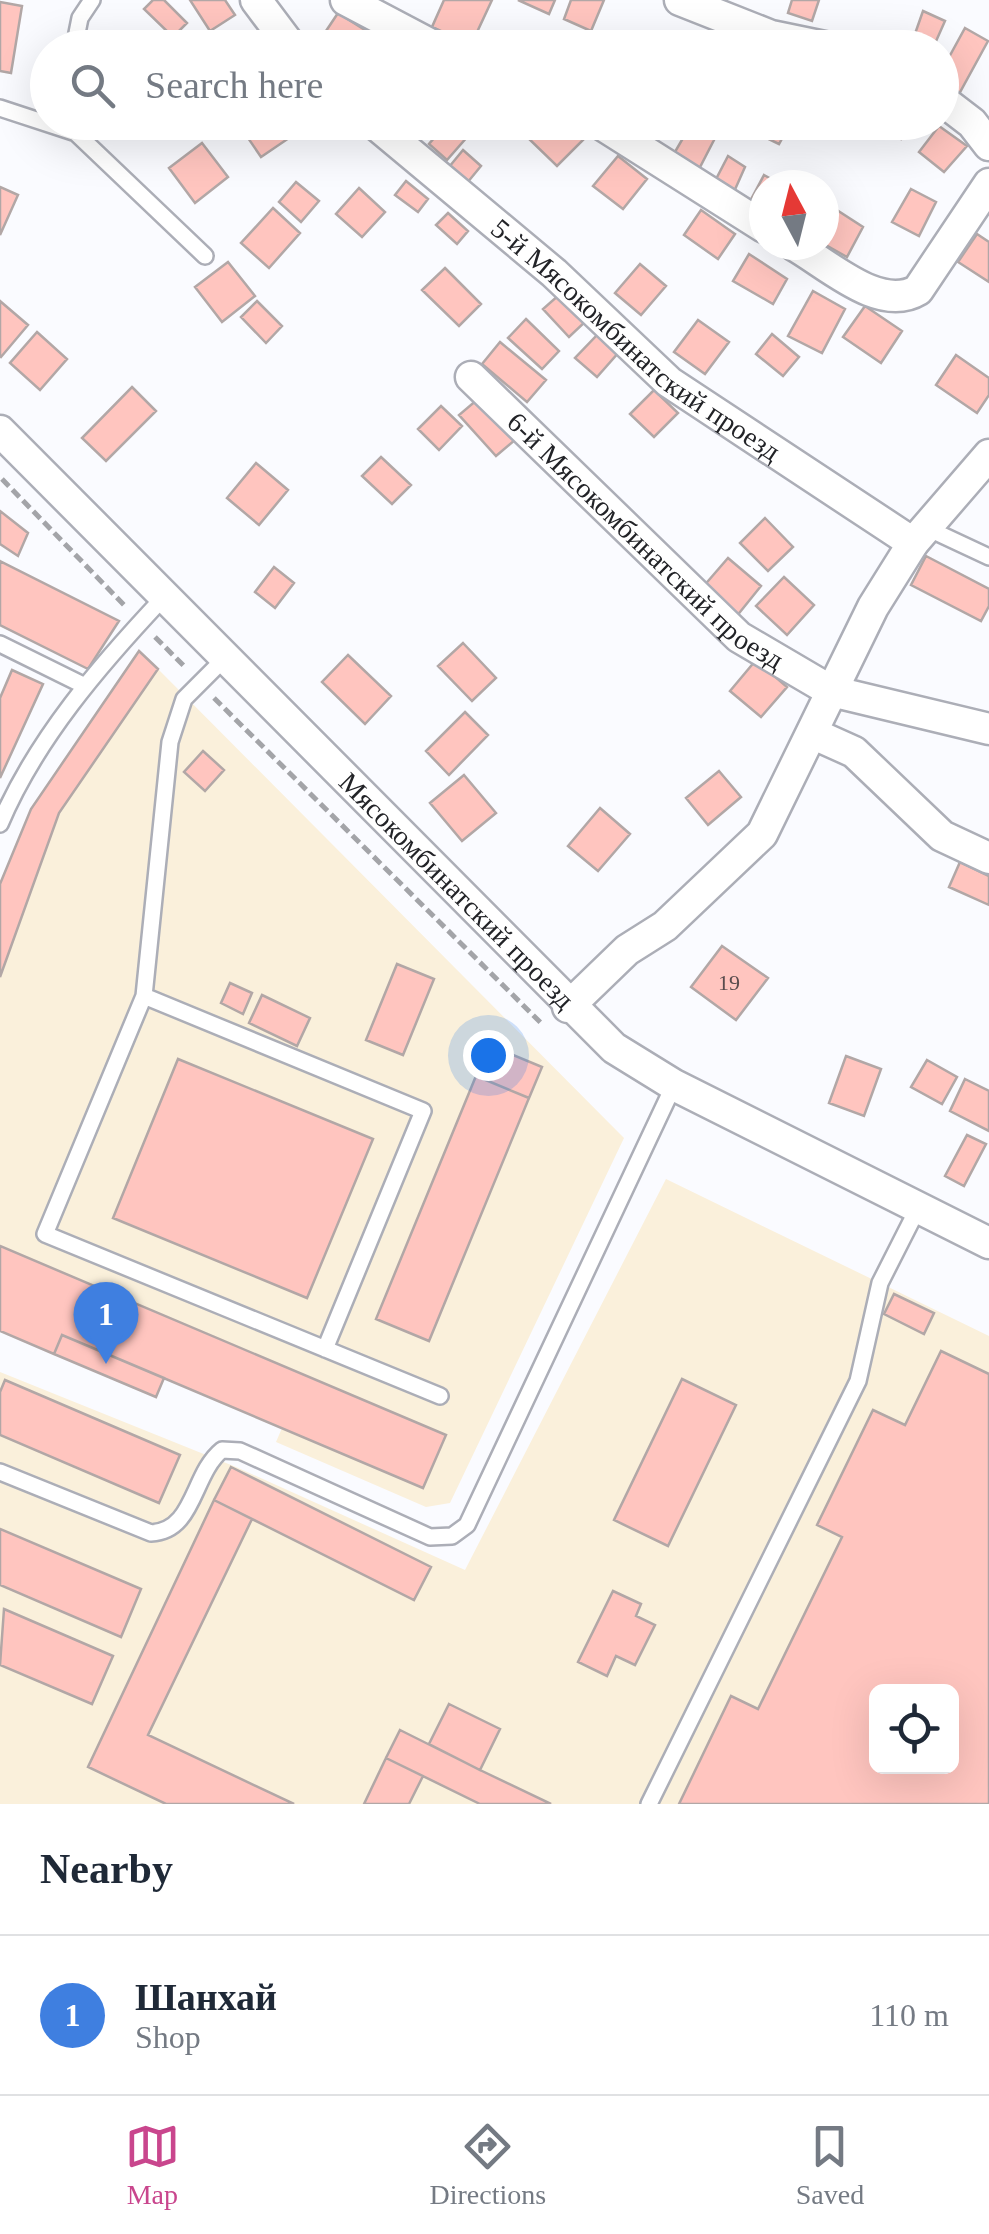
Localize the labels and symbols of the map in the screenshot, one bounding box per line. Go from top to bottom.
north arrow [749,170,839,260]
street label: 5-й Мясокомбинатский проезд [485,213,786,467]
street label: 6-й Мясокомбинатский проезд [501,406,789,676]
street label: Мясокомбинатский проезд [333,766,581,1015]
house number: 19 [718,970,740,995]
your location [463,1030,514,1081]
pin: 1 [74,1282,138,1364]

